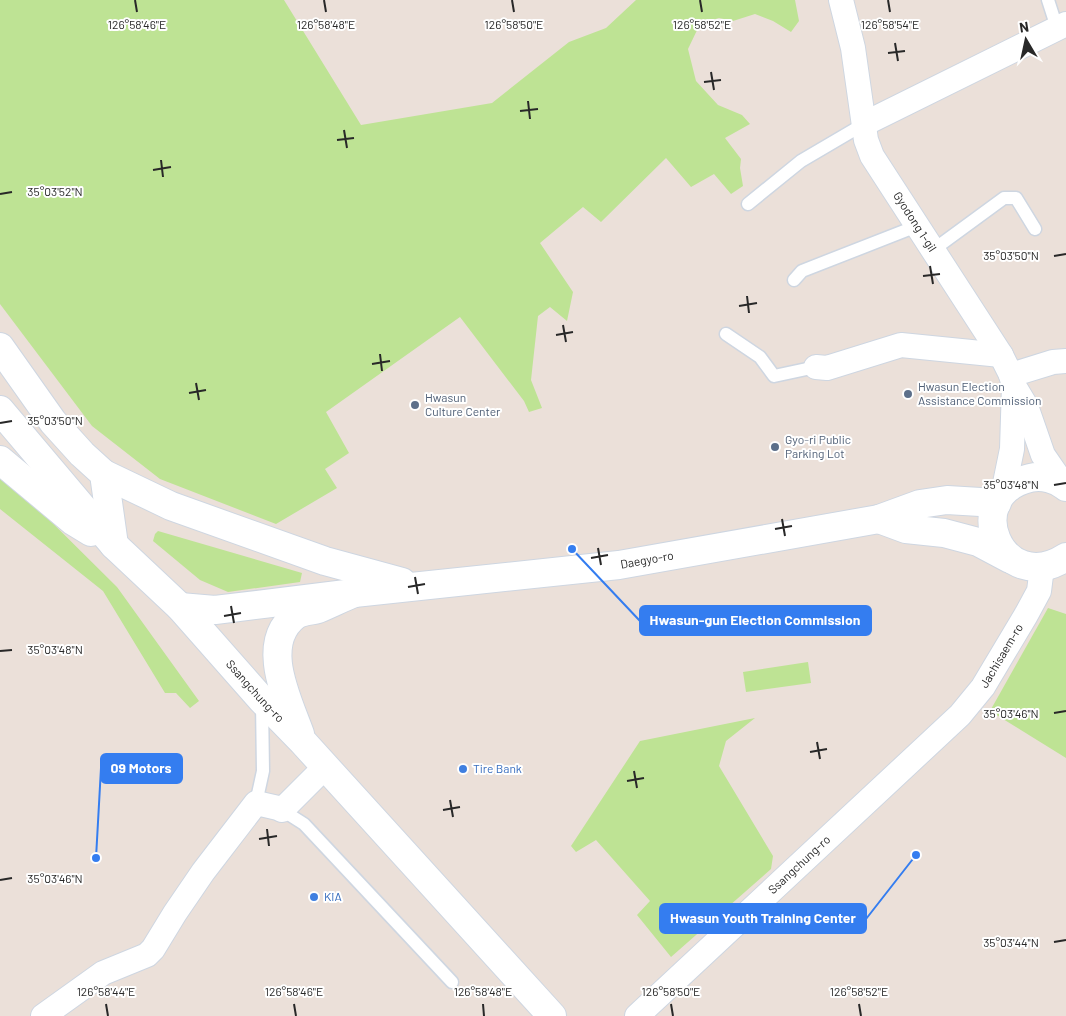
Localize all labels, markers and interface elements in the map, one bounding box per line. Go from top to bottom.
north arrow [1001,15,1051,65]
text: 126°58'46"E [108,17,166,31]
text: 126°58'48"E [297,17,355,31]
text: 126°58'50"E [485,17,543,31]
text: 126°58'52"E [673,17,731,31]
text: 126°58'54"E [861,17,919,31]
text: N [1018,18,1030,36]
text: 35°03'52"N [27,184,83,198]
street label: Gyodong 1-gil [891,189,940,254]
text: 35°03'50"N [983,248,1039,262]
place label: Hwasun Election Assistance Commission [918,379,1042,407]
marker: Hwasun Election Assistance Commission [902,388,914,400]
place label: Hwasun Culture Center [425,390,501,418]
marker: Hwasun Culture Center [409,399,421,411]
text: 35°03'50"N [27,413,83,427]
place label: Gyo-ri Public Parking Lot [785,432,851,460]
marker: Gyo-ri Public Parking Lot [769,441,781,453]
text: 35°03'48"N [983,477,1039,491]
street label: Daegyo-ro [619,547,674,571]
callout: Hwasun-gun Election Commission [640,606,871,635]
text: Hwasun-gun Election Commission [650,611,860,628]
street label: Jachisaem-ro [976,621,1025,690]
text: 35°03'48"N [27,642,83,656]
street label: Ssangchung-ro [224,656,288,725]
text: 35°03'46"N [983,706,1039,720]
callout: 09 Motors [101,754,182,783]
text: 09 Motors [110,759,172,776]
place label: Tire Bank [473,761,522,775]
marker: Tire Bank [457,763,469,775]
street label: Ssangchung-ro [765,832,833,896]
text: 35°03'46"N [27,871,83,885]
place label: KIA [324,889,342,903]
marker: KIA [308,891,320,903]
callout: Hwasun Youth Training Center [660,904,866,933]
text: Hwasun Youth Training Center [670,909,857,926]
text: 35°03'44"N [983,935,1039,949]
text: 126°58'44"E [77,984,135,998]
text: 126°58'46"E [265,984,323,998]
text: 126°58'48"E [454,984,512,998]
text: 126°58'50"E [642,984,700,998]
text: 126°58'52"E [830,984,888,998]

